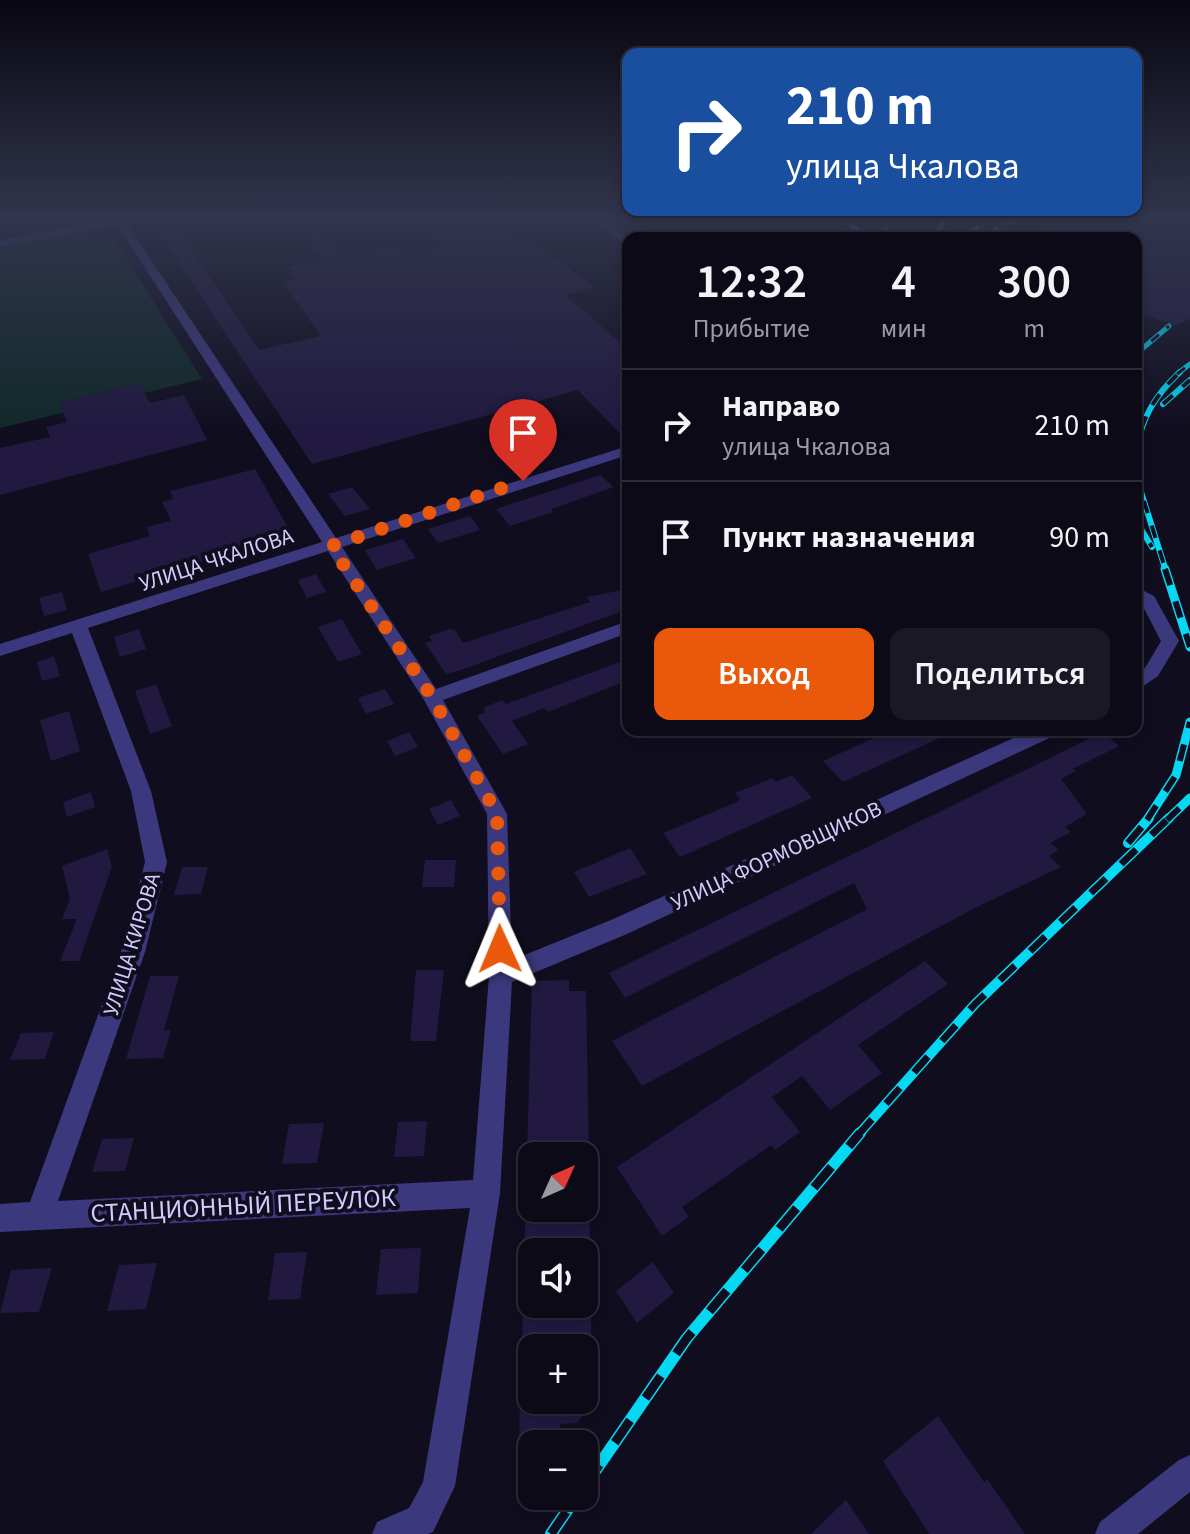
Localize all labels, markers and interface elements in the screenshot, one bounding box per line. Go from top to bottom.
text: 210 m [786,67,934,146]
icon: right [654,80,758,184]
text: улица Чкалова [786,141,1020,192]
text: 12:32 [696,248,807,316]
text: 4 [891,248,916,316]
text: 300 [997,248,1071,316]
text: Прибытие [693,310,810,347]
text: мин [881,310,927,347]
text: m [1023,310,1045,347]
text: Направо [722,385,840,428]
pin [489,399,557,481]
icon: right [654,403,698,447]
text: 210 m [1034,404,1110,447]
icon: arrive [501,411,545,455]
text: улица Чкалова [722,428,891,465]
icon: arrive [654,515,698,559]
text: Пункт назначения [722,516,976,559]
text: 90 m [1049,516,1110,559]
street label: УЛИЦА ЧКАЛОВА [135,520,297,600]
button: Выход [654,628,874,720]
button: Поделиться [890,628,1110,720]
street label: УЛИЦА ФОРМОВЩИКОВ [666,793,887,919]
street label: УЛИЦА КИРОВА [95,869,169,1020]
position arrow [458,907,542,991]
north arrow [518,1142,598,1222]
map controls [518,1142,598,1510]
street label: СТАНЦИОННЫЙ ПЕРЕУЛОК [90,1179,397,1232]
button: sound [518,1238,598,1318]
button: + [518,1334,598,1414]
button: − [518,1430,598,1510]

